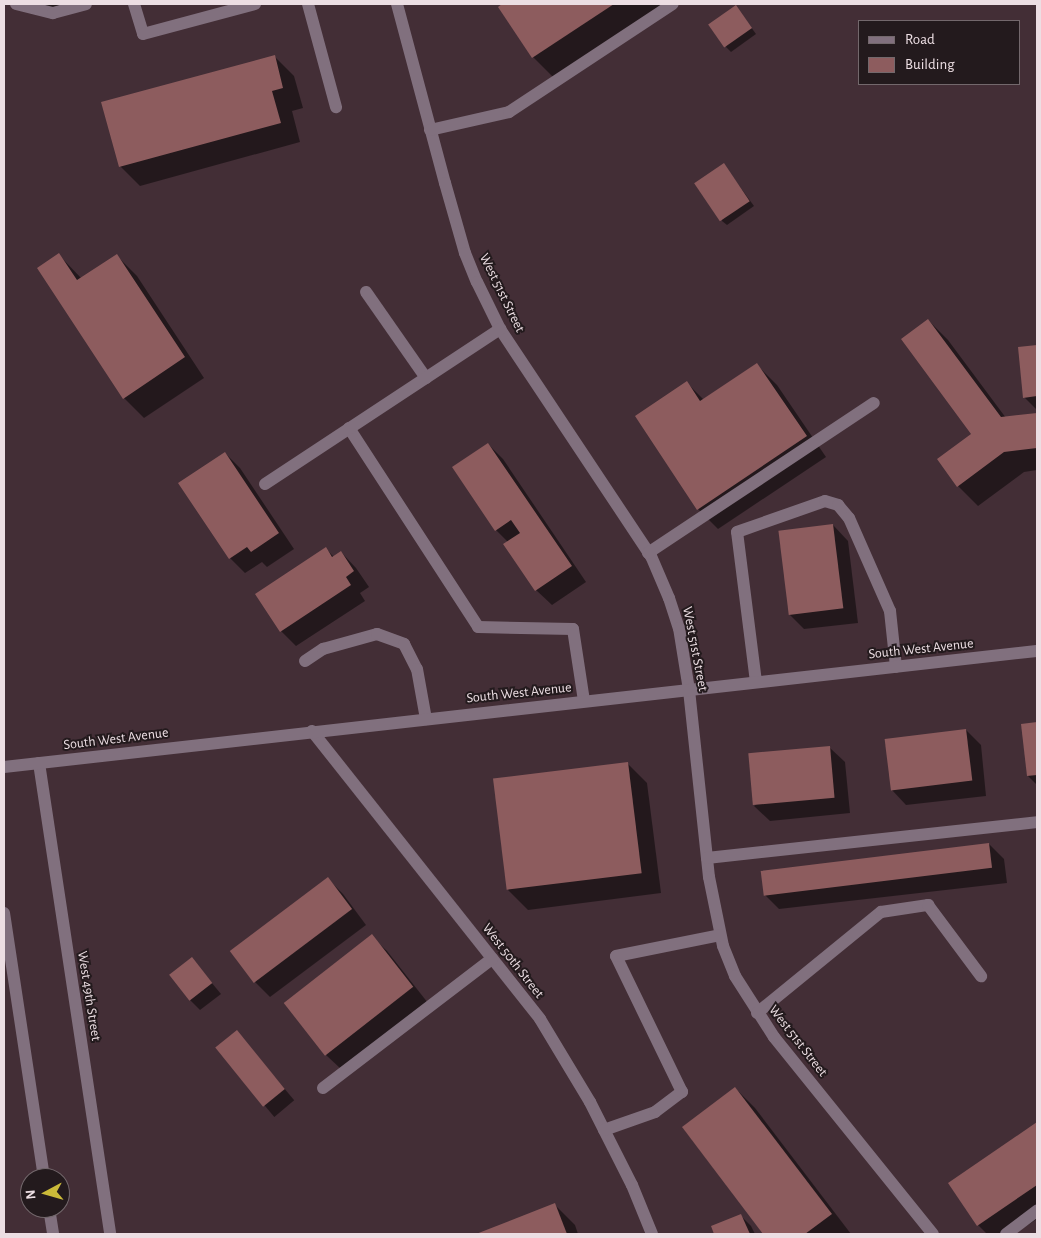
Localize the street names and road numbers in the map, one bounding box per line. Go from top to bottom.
street label: West 51st Street [476,251,528,335]
street label: West 51st Street [679,605,711,693]
street label: South West Avenue [868,635,974,663]
street label: South West Avenue [466,679,572,707]
street label: South West Avenue [63,724,169,754]
street label: West 50th Street [479,920,547,1002]
street label: West 49th Street [74,950,104,1042]
street label: West 51st Street [765,1002,831,1080]

